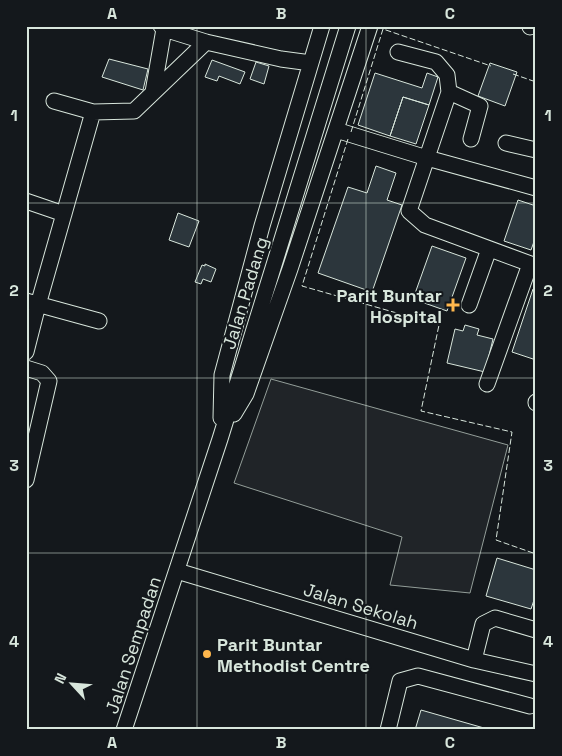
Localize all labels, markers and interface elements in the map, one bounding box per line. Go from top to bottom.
text: A [107,3,117,24]
text: B [276,3,286,24]
text: C [445,3,455,24]
text: 1 [10,105,18,126]
text: 1 [544,105,552,126]
street label: Jalan Padang [217,234,273,352]
text: 2 [9,280,19,301]
text: 2 [543,280,553,301]
place label: Parit Buntar Hospital [337,284,442,328]
marker: Parit Buntar Hospital [446,298,460,312]
text: 3 [9,455,19,476]
text: 3 [543,455,553,476]
street label: Jalan Sempadan [100,574,166,716]
street label: Jalan Sekolah [301,578,421,634]
text: 4 [9,631,19,652]
text: 4 [543,631,553,652]
place label: Parit Buntar Methodist Centre [217,633,370,677]
marker: Parit Buntar Methodist Centre [201,648,213,660]
north arrow [48,658,98,708]
text: N [50,670,70,686]
text: A [107,732,117,753]
text: B [276,732,286,753]
text: C [445,732,455,753]

